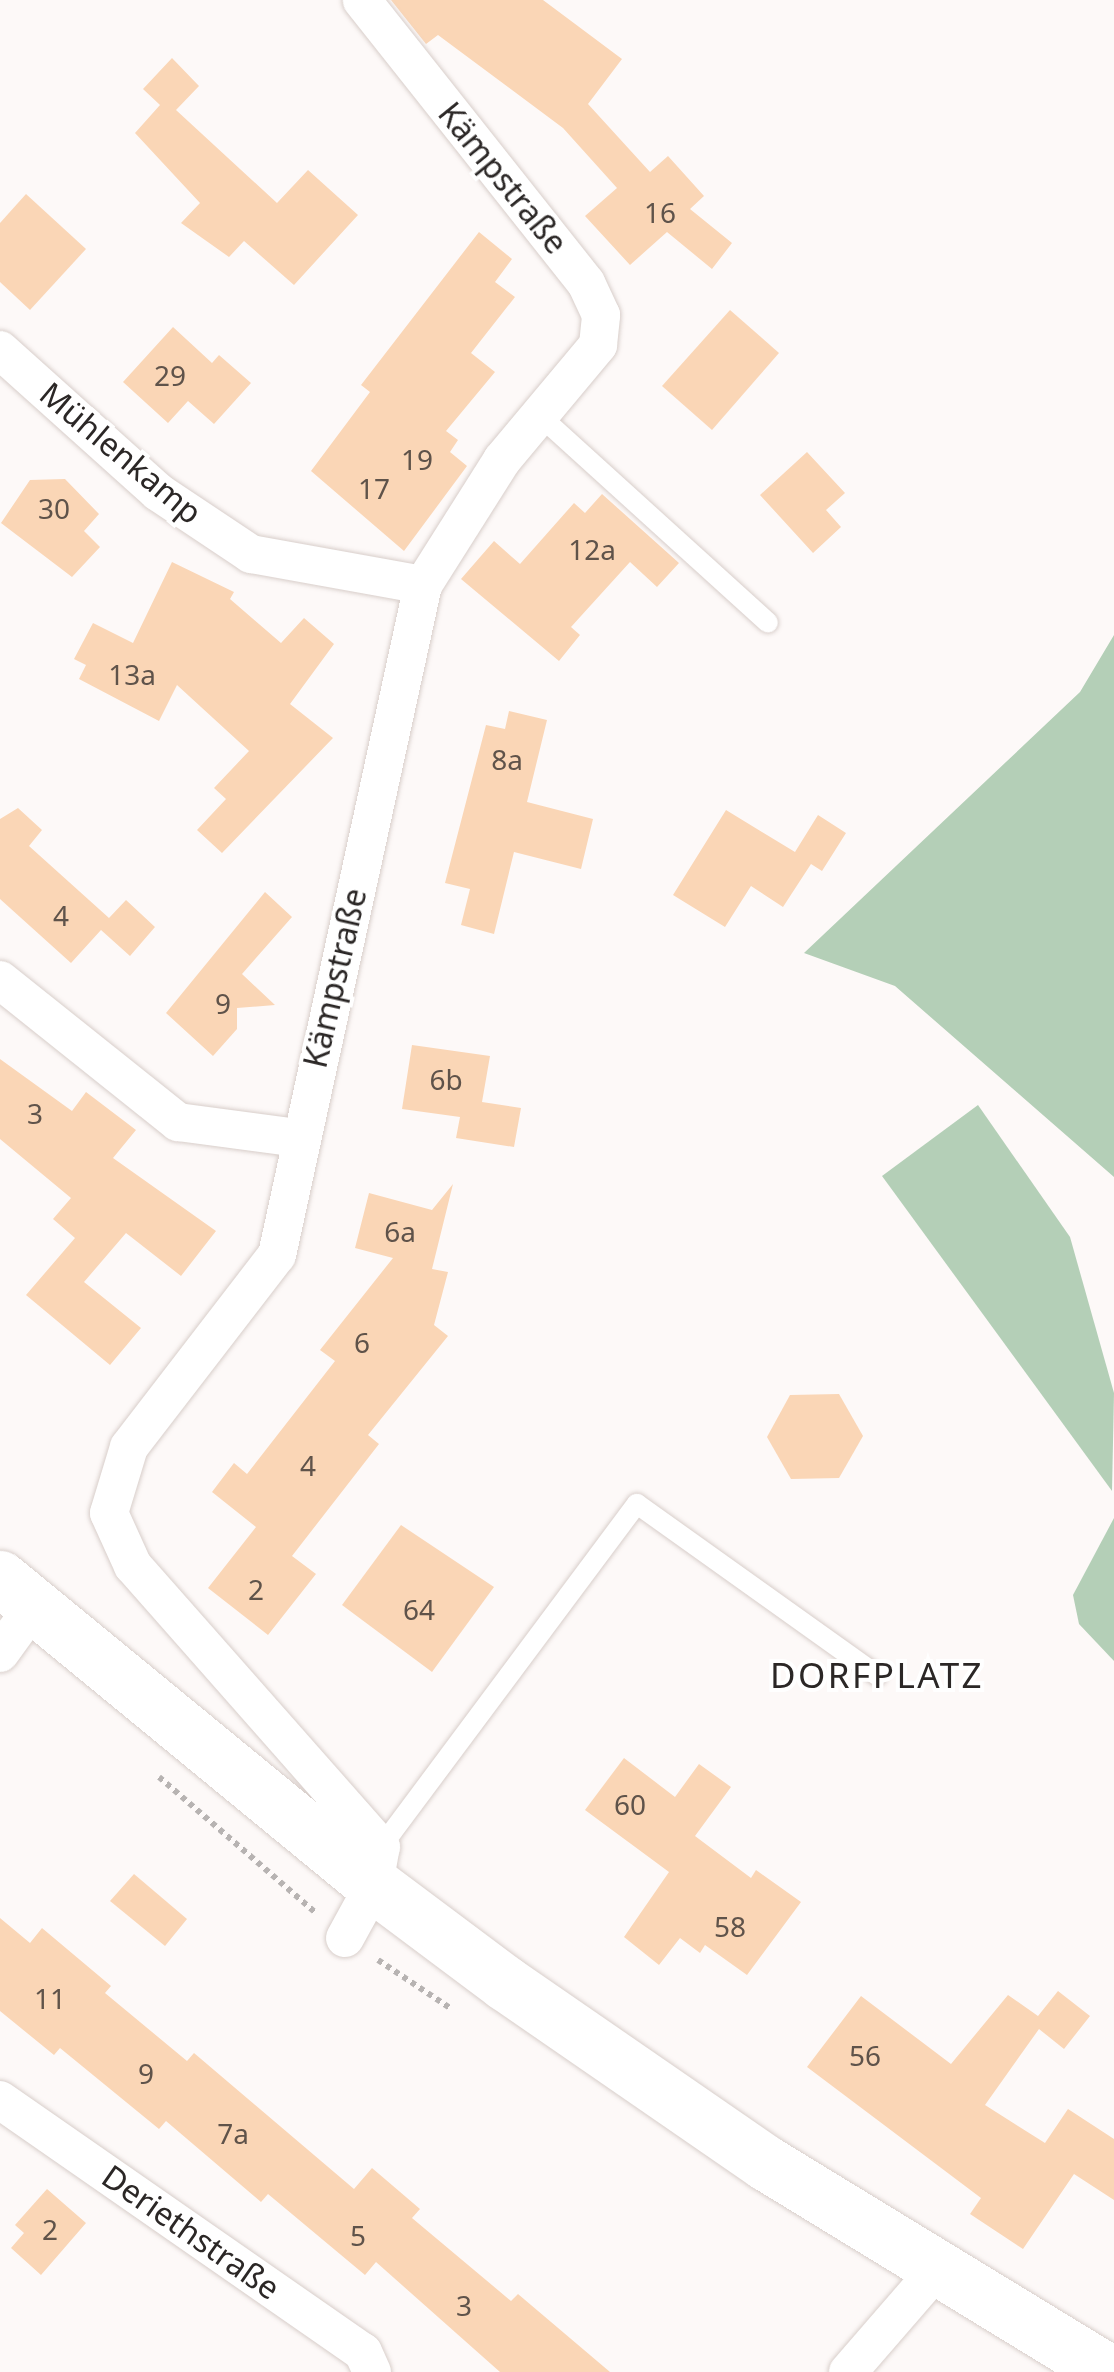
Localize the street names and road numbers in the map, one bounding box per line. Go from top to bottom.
street label: Kämpstraße [430,95,576,261]
street label: Mühlenkamp [32,374,210,532]
street label: Kämpstraße [296,885,374,1071]
street label: Deriethstraße [95,2157,287,2307]

